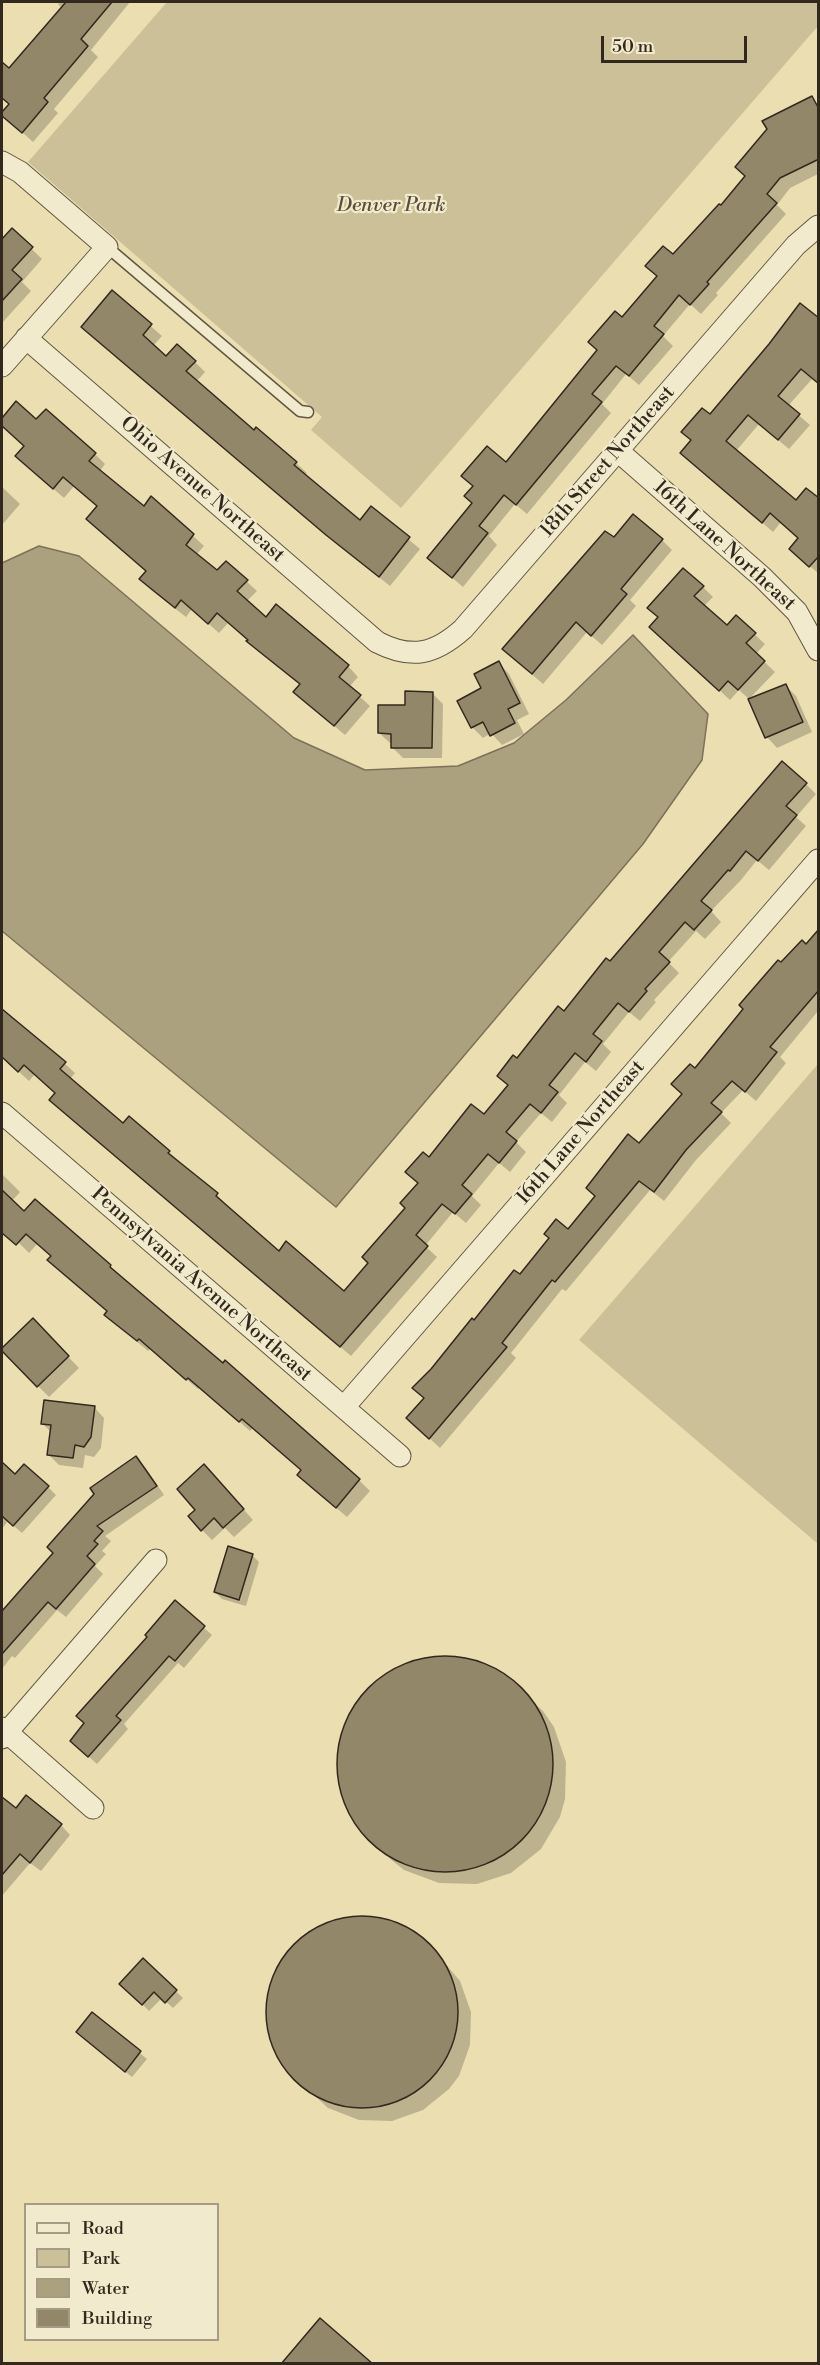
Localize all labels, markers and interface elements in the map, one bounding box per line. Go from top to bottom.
scale bar [604,24,750,62]
text: 50 m [612,35,653,58]
park label: Denver Park [337,194,445,218]
street label: 18th Street Northeast [536,381,680,543]
street label: Ohio Avenue Northeast [115,412,289,568]
street label: 16th Lane Northeast [648,476,800,616]
street label: 16th Lane Northeast [512,1056,650,1210]
street label: Pennsylvania Avenue Northeast [86,1183,316,1387]
legend [24,2203,219,2341]
text: Road [82,2217,124,2240]
text: Park [82,2247,119,2270]
text: Water [82,2277,129,2300]
text: Building [82,2307,152,2330]

